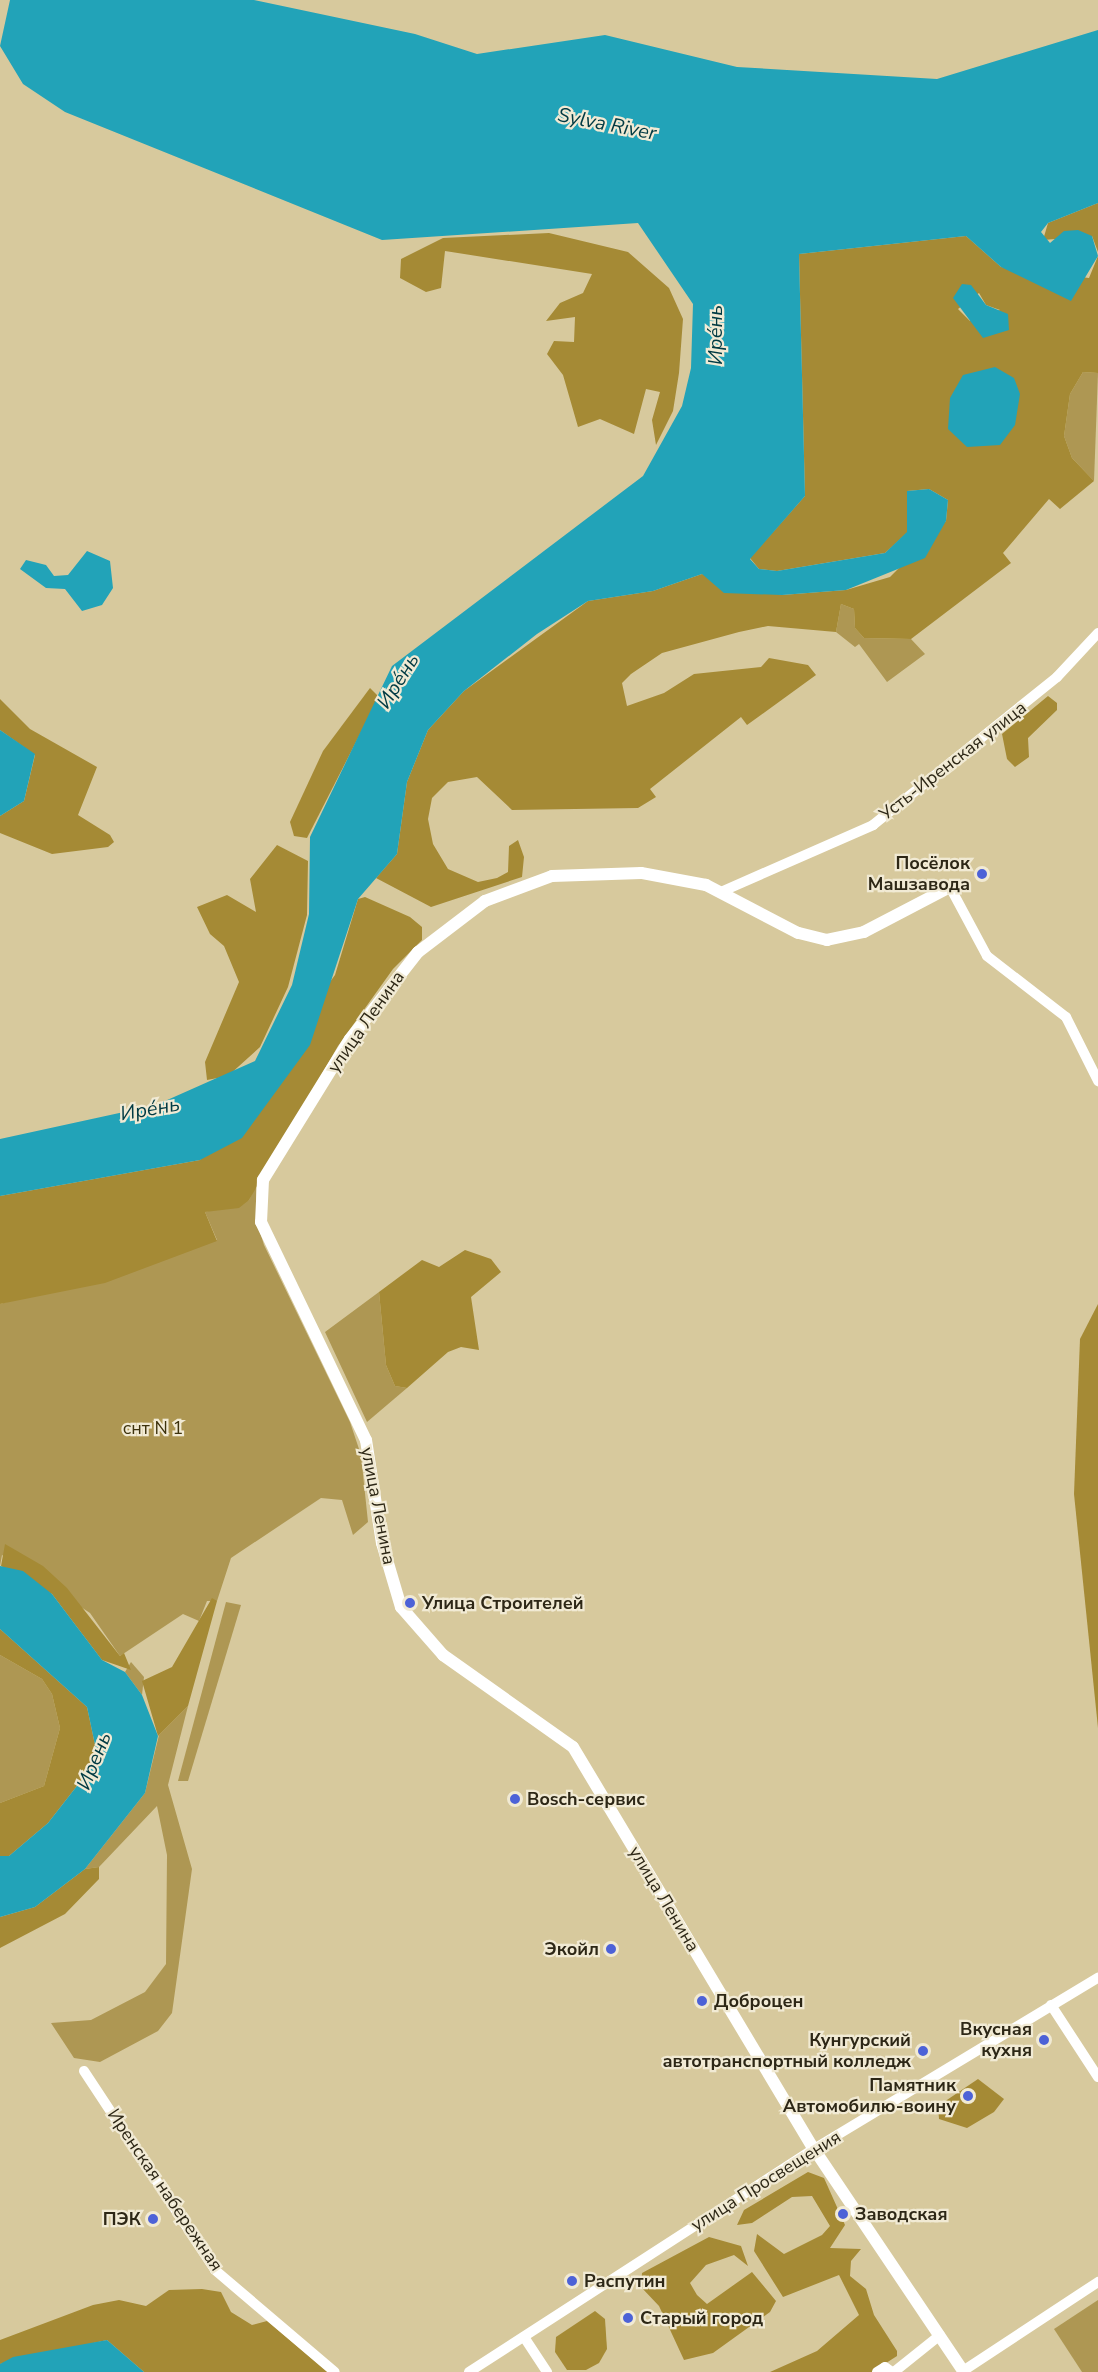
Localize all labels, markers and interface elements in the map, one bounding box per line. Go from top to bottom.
water label: Sylva River [556,103,658,145]
water label: Ире́нь [703,305,727,365]
water label: Ире́нь [372,649,424,713]
street label: Усть-Иренская улица [875,697,1031,825]
place label: Посёлок Машзавода [868,853,970,896]
marker: Посёлок Машзавода [975,867,989,881]
street label: улица Ленина [323,967,409,1077]
water label: Ире́нь [118,1092,182,1126]
park label: снт N 1 [123,1417,183,1439]
street label: улица Ленина [356,1445,400,1567]
place label: Улица Строителей [422,1592,584,1614]
marker: Улица Строителей [403,1596,417,1610]
water label: Ирень [72,1729,116,1793]
place label: Bosch-сервис [527,1788,645,1810]
marker: Bosch-сервис [508,1792,522,1806]
street label: улица Ленина [624,1842,704,1956]
place label: Экойл [544,1938,599,1960]
marker: Экойл [604,1942,618,1956]
place label: Доброцен [714,1990,803,2012]
marker: Доброцен [695,1994,709,2008]
place label: Вкусная кухня [960,2019,1032,2062]
place label: Кунгурский автотранспортный колледж [662,2030,911,2072]
marker: Вкусная кухня [1037,2033,1051,2047]
marker: Кунгурский автотранспортный колледж [916,2044,930,2058]
place label: Памятник Автомобилю-воину [783,2075,956,2118]
marker: Памятник Автомобилю-воину [961,2089,975,2103]
street label: Иренская набережная [103,2105,227,2275]
street label: улица Просвещения [687,2126,845,2236]
place label: Заводская [855,2203,947,2225]
marker: Заводская [836,2207,850,2221]
place label: ПЭК [103,2208,141,2230]
marker: ПЭК [146,2212,160,2226]
place label: Распутин [584,2270,665,2292]
marker: Распутин [565,2274,579,2288]
place label: Старый город [640,2307,763,2329]
marker: Старый город [621,2311,635,2325]

